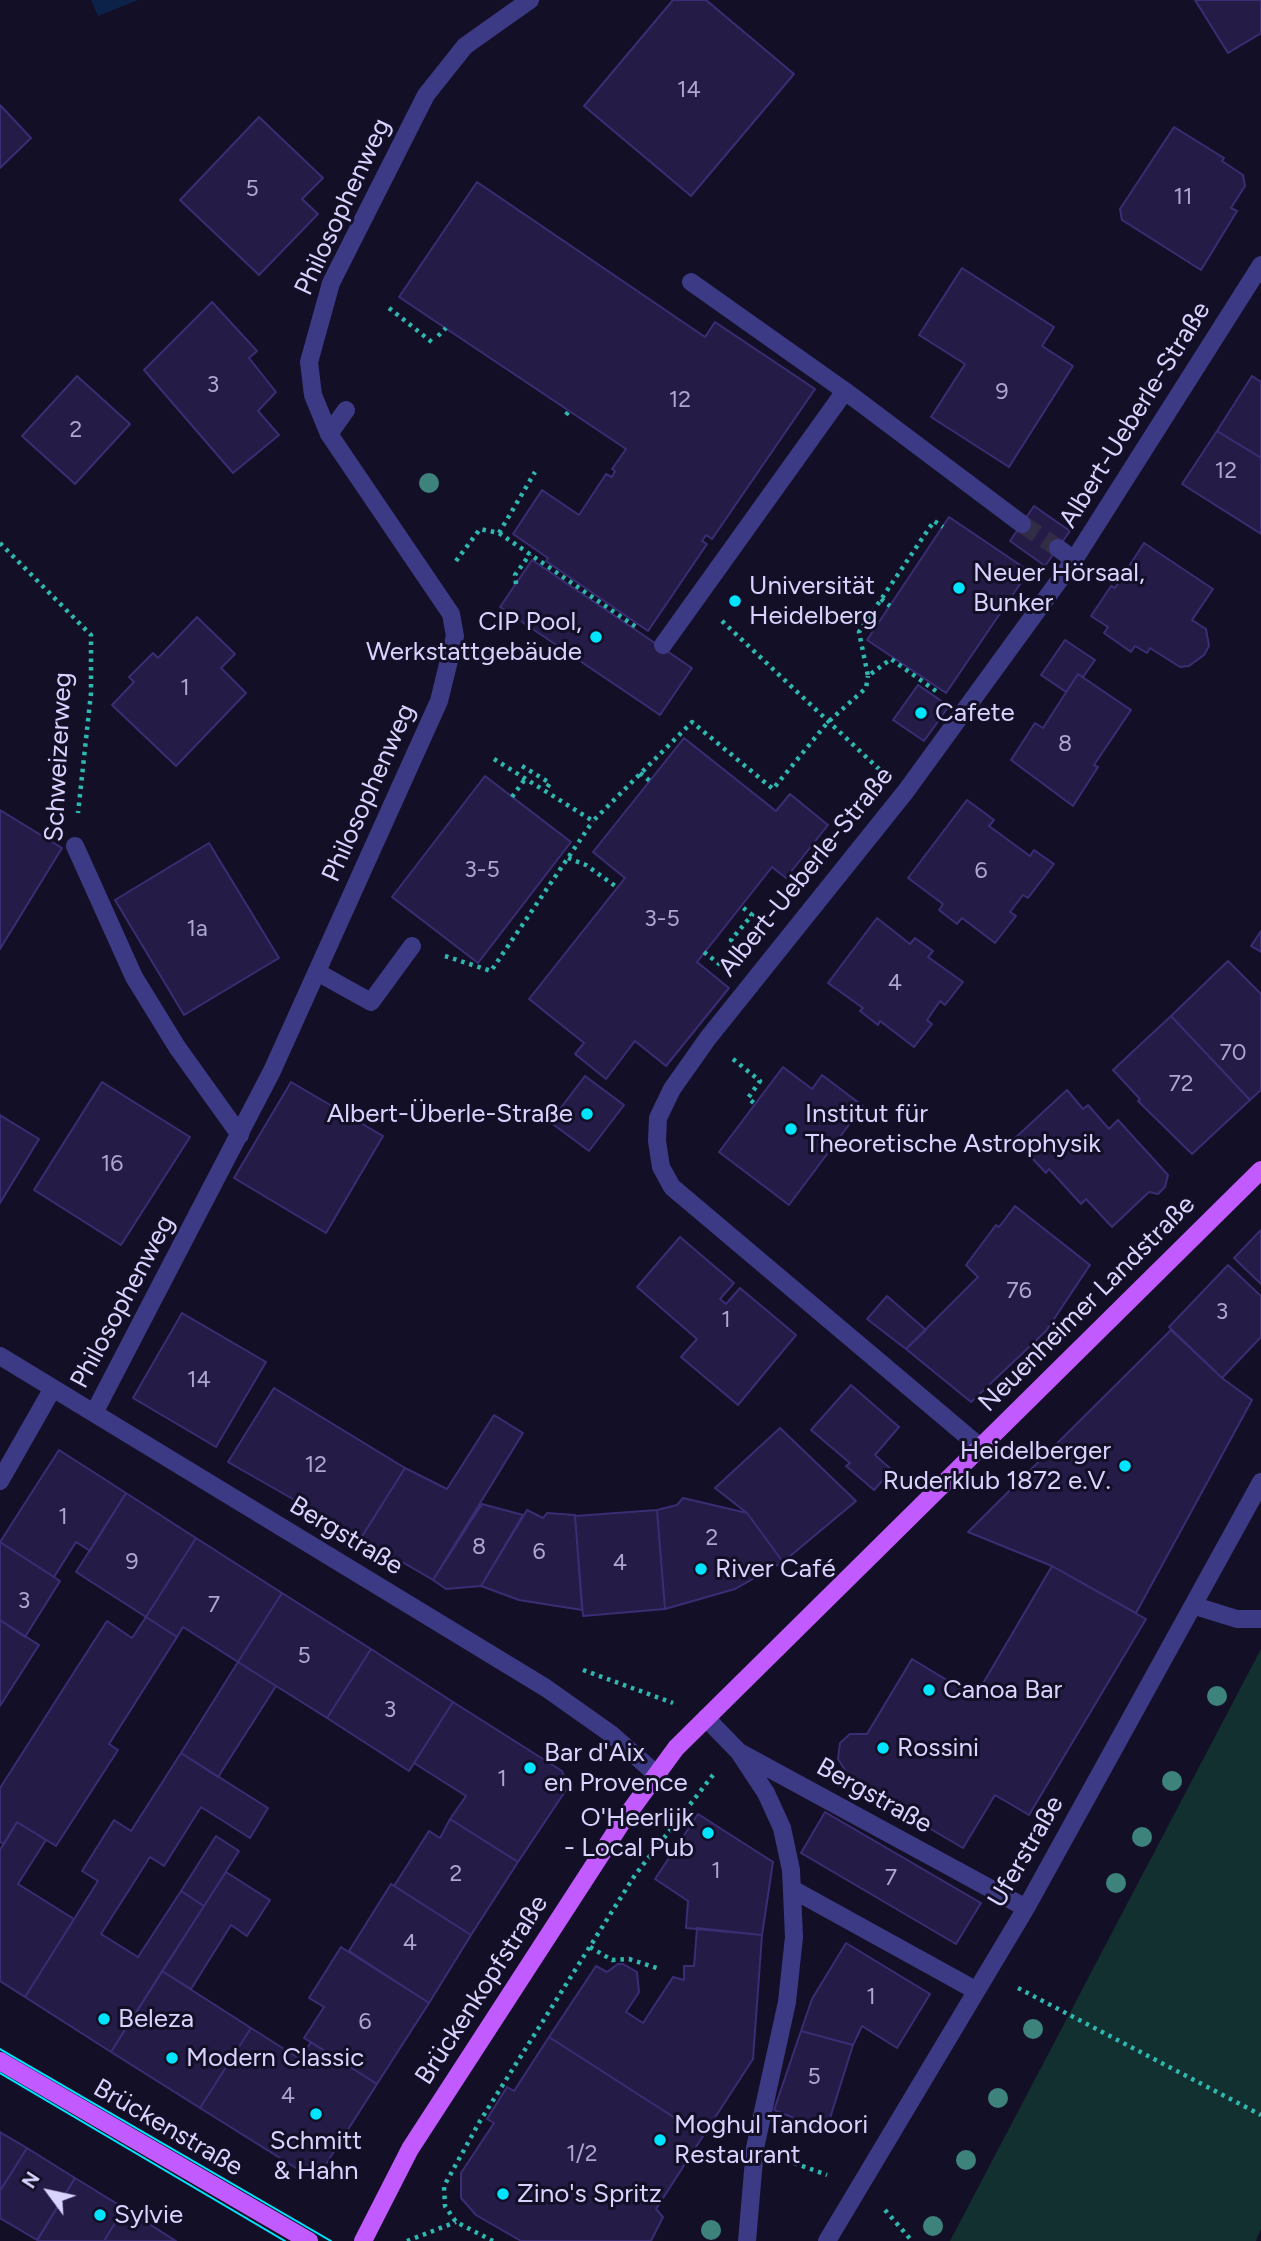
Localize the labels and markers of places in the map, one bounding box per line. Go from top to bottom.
place label: Neuer Hörsaal, Bunker [973,557,1145,618]
place label: Universität Heidelberg [749,570,877,632]
marker: Neuer Hörsaal, Bunker [951,580,967,596]
marker: Universität Heidelberg [727,593,743,609]
place label: CIP Pool, Werkstattgebäude [366,606,582,668]
marker: CIP Pool, Werkstattgebäude [588,629,604,645]
place label: Cafete [935,697,1015,729]
marker: Cafete [913,705,929,721]
place label: Albert-Überle-Straße [327,1098,573,1130]
place label: Institut für Theoretische Astrophysik [805,1098,1101,1160]
marker: Albert-Überle-Straße [579,1106,595,1122]
marker: Institut für Theoretische Astrophysik [783,1121,799,1137]
place label: Heidelberger Ruderklub 1872 e.V. [883,1435,1111,1496]
marker: Heidelberger Ruderklub 1872 e.V. [1117,1458,1133,1474]
place label: River Café [715,1553,836,1585]
marker: River Café [693,1561,709,1577]
place label: Canoa Bar [943,1674,1062,1706]
marker: Canoa Bar [921,1682,937,1698]
place label: Rossini [897,1732,979,1764]
place label: Bar d'Aix en Provence [544,1737,688,1798]
marker: Rossini [875,1740,891,1756]
marker: Bar d'Aix en Provence [522,1760,538,1776]
place label: O'Heerlijk - Local Pub [564,1802,694,1864]
marker: O'Heerlijk - Local Pub [700,1825,716,1841]
place label: Beleza [118,2003,194,2035]
marker: Beleza [96,2011,112,2027]
place label: Modern Classic [186,2042,364,2074]
marker: Modern Classic [164,2050,180,2066]
marker: Schmitt & Hahn [308,2106,324,2122]
place label: Moghul Tandoori Restaurant [674,2109,868,2170]
place label: Schmitt & Hahn [270,2125,362,2186]
marker: Moghul Tandoori Restaurant [652,2132,668,2148]
place label: Zino's Spritz [517,2178,662,2210]
marker: Zino's Spritz [495,2186,511,2202]
place label: Sylvie [114,2199,183,2231]
marker: Sylvie [92,2207,108,2223]

